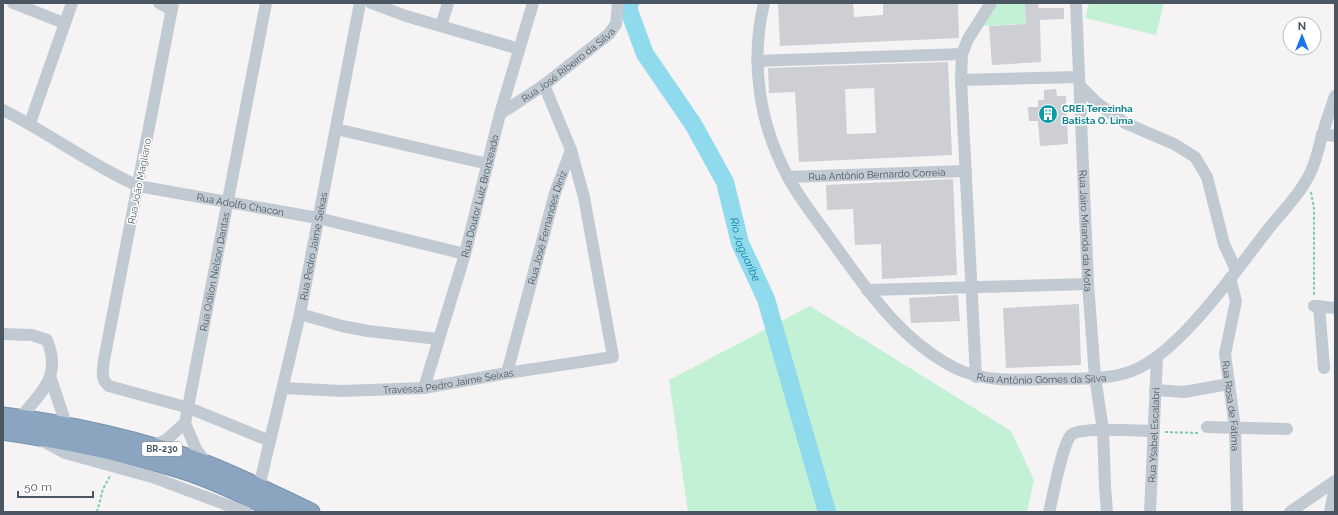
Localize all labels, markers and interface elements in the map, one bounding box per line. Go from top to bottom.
north arrow [1282,16,1322,56]
text: N [1298,20,1306,33]
street label: Rua José Ribeiro da Silva [520,26,617,104]
building icon: CREI Terezinha Batista O. Lima [1037,103,1059,125]
place label: CREI Terezinha Batista O. Lima [1062,103,1134,126]
street label: Rua Doutor Luiz Bronzeado [459,133,501,259]
street label: Rua João Magliano [126,137,153,225]
street label: Rua Antônio Bernardo Correia [808,167,946,182]
street label: Rua José Fernandes Diniz [526,169,569,286]
street label: Rua Jairo Miranda da Mota [1077,170,1094,292]
street label: Rua Pedro Jaime Seixas [298,191,329,301]
street label: Rua Adolfo Chacon [196,192,285,218]
street label: Rua Odilon Nelson Dantas [198,211,232,332]
water label: Rio Jaguaribe [727,216,763,284]
street label: Rua Rosa de Fátima [1220,360,1241,451]
street label: Travessa Pedro Jaime Seixas [383,367,515,396]
street label: Rua Antônio Gomes da Silva [976,371,1107,386]
street label: Rua Ysabel Escalabri [1146,387,1162,483]
road number: BR-230 [142,442,182,456]
scale bar [18,473,93,499]
text: 50 m [24,480,52,494]

